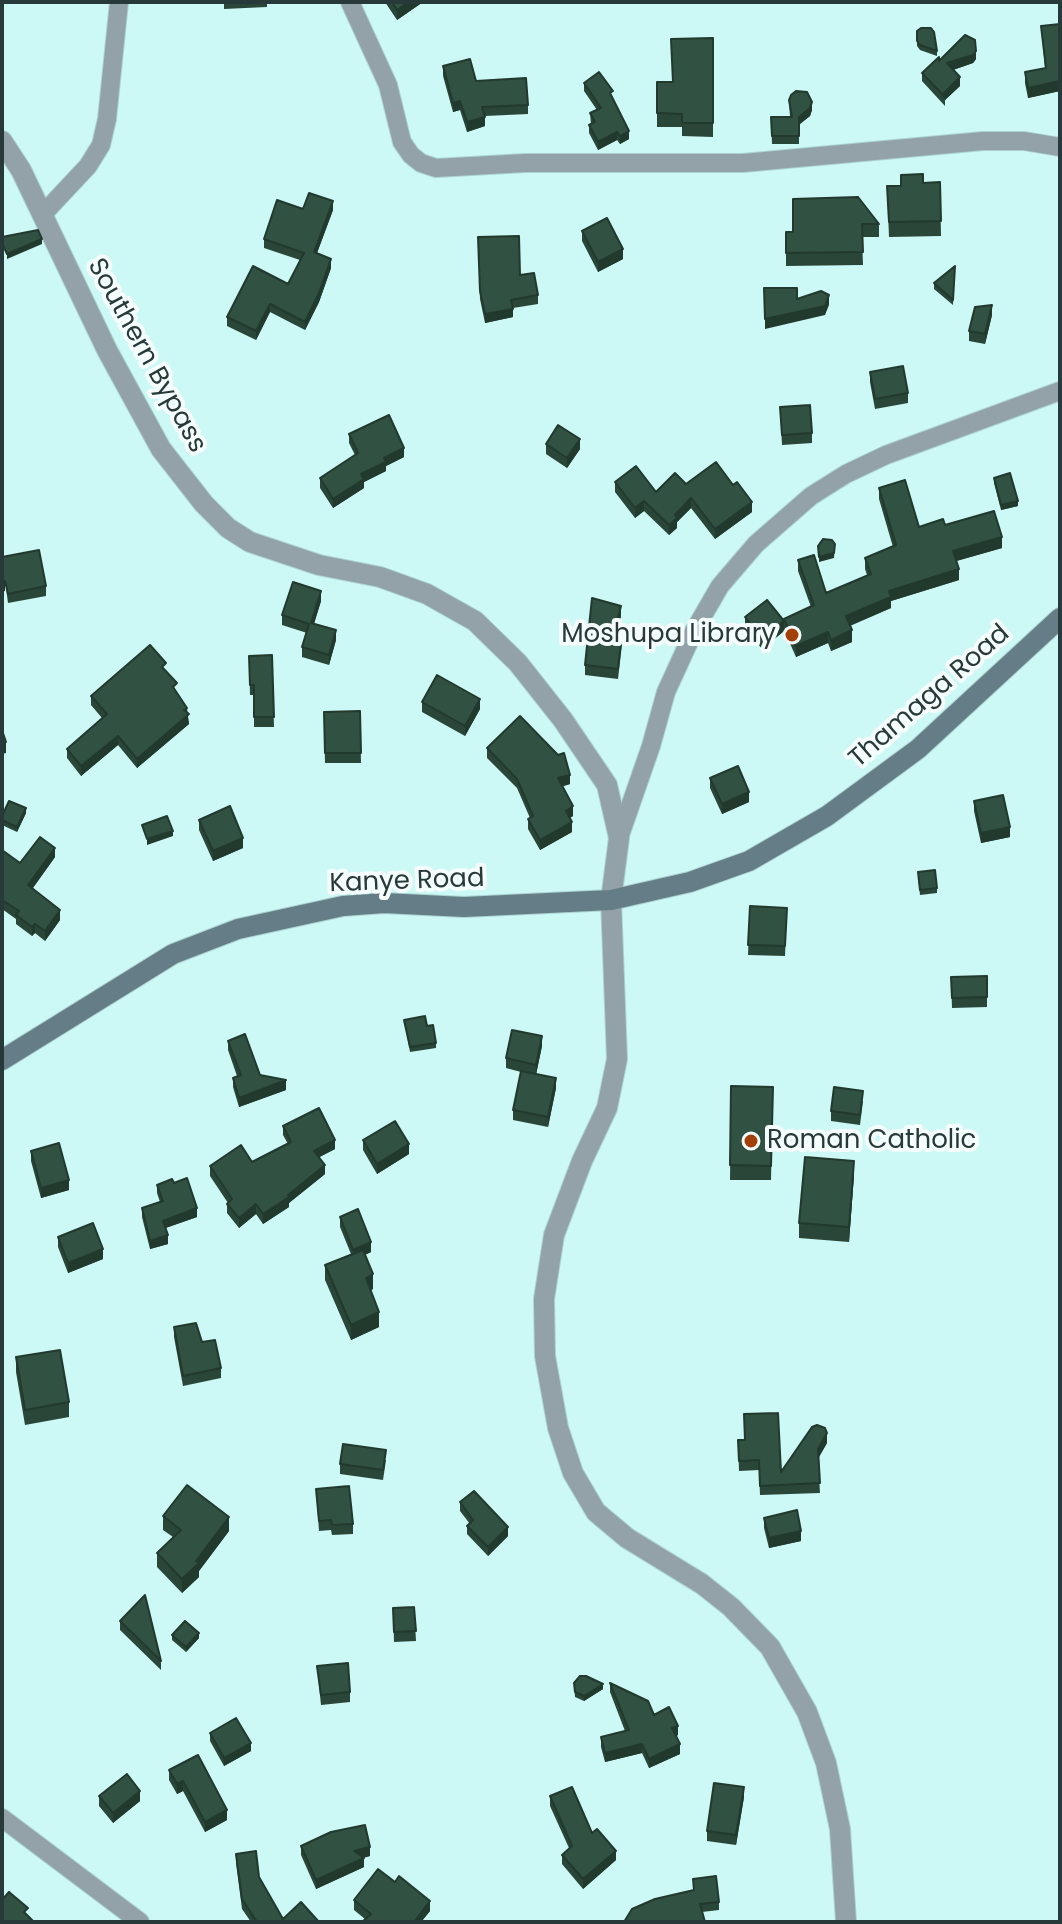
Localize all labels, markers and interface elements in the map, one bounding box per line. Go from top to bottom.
street label: Southern Bypass [80,254,212,458]
place label: Moshupa Library [561,619,776,651]
street label: Thamaga Road [843,619,1017,775]
marker: Moshupa Library [783,626,801,644]
street label: Kanye Road [329,864,485,900]
place label: Roman Catholic [767,1125,976,1157]
marker: Roman Catholic [742,1132,760,1150]

